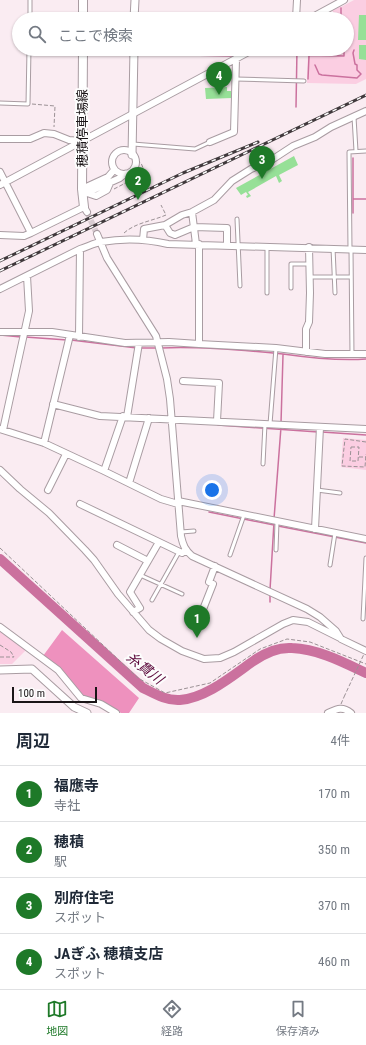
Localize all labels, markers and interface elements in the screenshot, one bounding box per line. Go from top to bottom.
search box [12,12,354,56]
icon: search [26,23,48,45]
text: ここで検索 [58,27,133,45]
pin: 4 [206,62,232,95]
street label: 穂積停車場線 [75,89,90,167]
pin: 3 [249,146,275,179]
pin: 2 [125,167,151,200]
your location [202,480,222,500]
pin: 1 [184,605,210,638]
water label: 糸貫川 [124,649,168,688]
scale bar [12,685,97,704]
text: 100 m [18,687,45,700]
text: 周辺 [16,731,50,751]
text: 4件 [331,733,350,748]
text: 福應寺 [54,777,99,795]
text: 1 [26,786,32,801]
text: 170 m [318,786,350,801]
text: 寺社 [54,798,80,813]
text: 穂積 [54,833,84,851]
text: 2 [26,842,32,857]
text: 350 m [318,842,350,857]
text: 駅 [54,854,67,869]
text: 別府住宅 [54,889,114,907]
text: 3 [26,898,32,913]
text: 370 m [318,898,350,913]
text: スポット [54,910,106,925]
text: JAぎふ 穂積支店 [54,945,164,963]
text: 4 [26,954,32,969]
text: 460 m [318,954,350,969]
text: スポット [54,966,106,981]
tab: 地図 [46,998,68,1038]
tab: 経路 [161,998,183,1038]
tab: 保存済み [276,998,320,1038]

